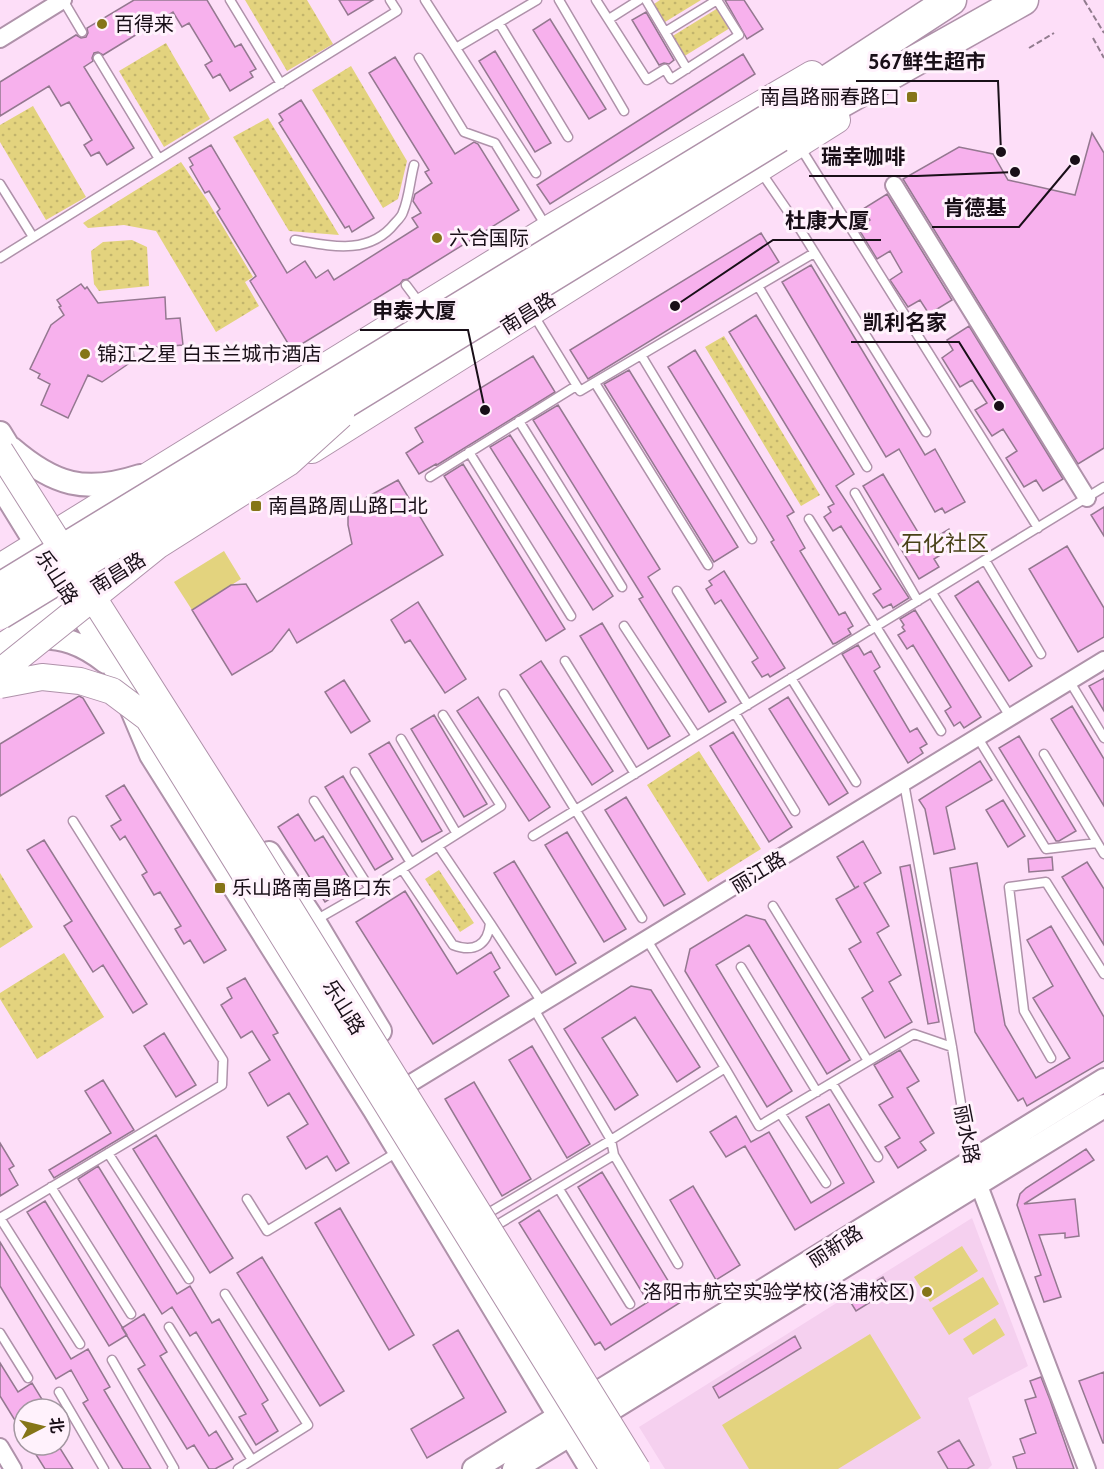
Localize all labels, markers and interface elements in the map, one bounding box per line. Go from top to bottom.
place label: 百得来 [114,12,174,36]
marker: 百得来 [95,17,109,31]
callout: 567鲜生超市 [856,42,998,81]
text: 567鲜生超市 [868,49,986,74]
place label: 南昌路丽春路口 [760,85,900,109]
marker: 南昌路丽春路口 [905,90,919,104]
callout: 瑞幸咖啡 [809,137,917,176]
text: 瑞幸咖啡 [821,144,905,169]
callout: 肯德基 [932,188,1019,227]
text: 肯德基 [944,195,1007,220]
callout: 杜康大厦 [773,201,881,240]
text: 杜康大厦 [785,208,869,233]
place label: 六合国际 [449,226,529,250]
marker: 六合国际 [430,231,444,245]
street label: 南昌路 [496,287,560,339]
callout: 申泰大厦 [360,291,468,330]
text: 申泰大厦 [372,298,456,323]
callout: 凯利名家 [851,303,959,342]
text: 凯利名家 [863,310,947,335]
place label: 锦江之星 白玉兰城市酒店 [97,342,322,366]
marker: 锦江之星 白玉兰城市酒店 [78,347,92,361]
place label: 南昌路周山路口北 [268,494,428,518]
marker: 南昌路周山路口北 [249,499,263,513]
district label: 石化社区 [901,530,989,557]
street label: 乐山路 [31,545,83,609]
street label: 南昌路 [86,547,150,599]
street label: 丽江路 [726,846,790,898]
place label: 乐山路南昌路口东 [232,876,392,900]
marker: 乐山路南昌路口东 [213,881,227,895]
street label: 乐山路 [318,975,370,1039]
street label: 丽水路 [949,1102,985,1166]
street label: 丽新路 [803,1220,867,1272]
place label: 洛阳市航空实验学校(洛浦校区) [642,1280,915,1304]
marker: 洛阳市航空实验学校(洛浦校区) [920,1285,934,1299]
north arrow [12,1397,72,1457]
text: 北 [46,1416,67,1434]

